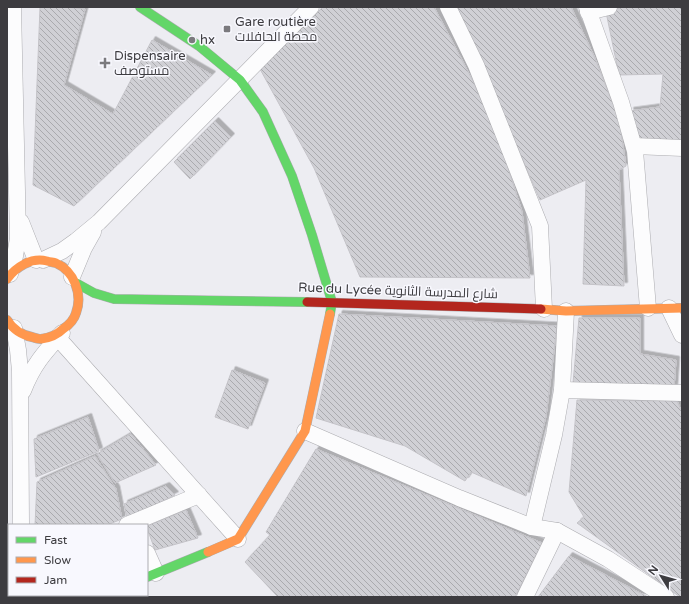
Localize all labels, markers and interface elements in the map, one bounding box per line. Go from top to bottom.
place label: Gare routière محطة الحافلات [235,14,317,45]
marker: Gare routière محطة الحافلات [222,24,232,34]
place label: hx [200,32,215,48]
marker: hx [187,35,197,45]
place label: Dispensaire مستوصف [114,48,186,79]
marker: Dispensaire مستوصف [99,57,111,69]
street label: Rue du Lycée شارع المدرسة الثانوية [298,280,498,302]
legend [8,524,148,596]
text: Fast [44,533,68,547]
text: Slow [44,553,71,567]
north arrow [641,556,681,596]
text: N [646,563,661,578]
text: Jam [44,573,67,587]

